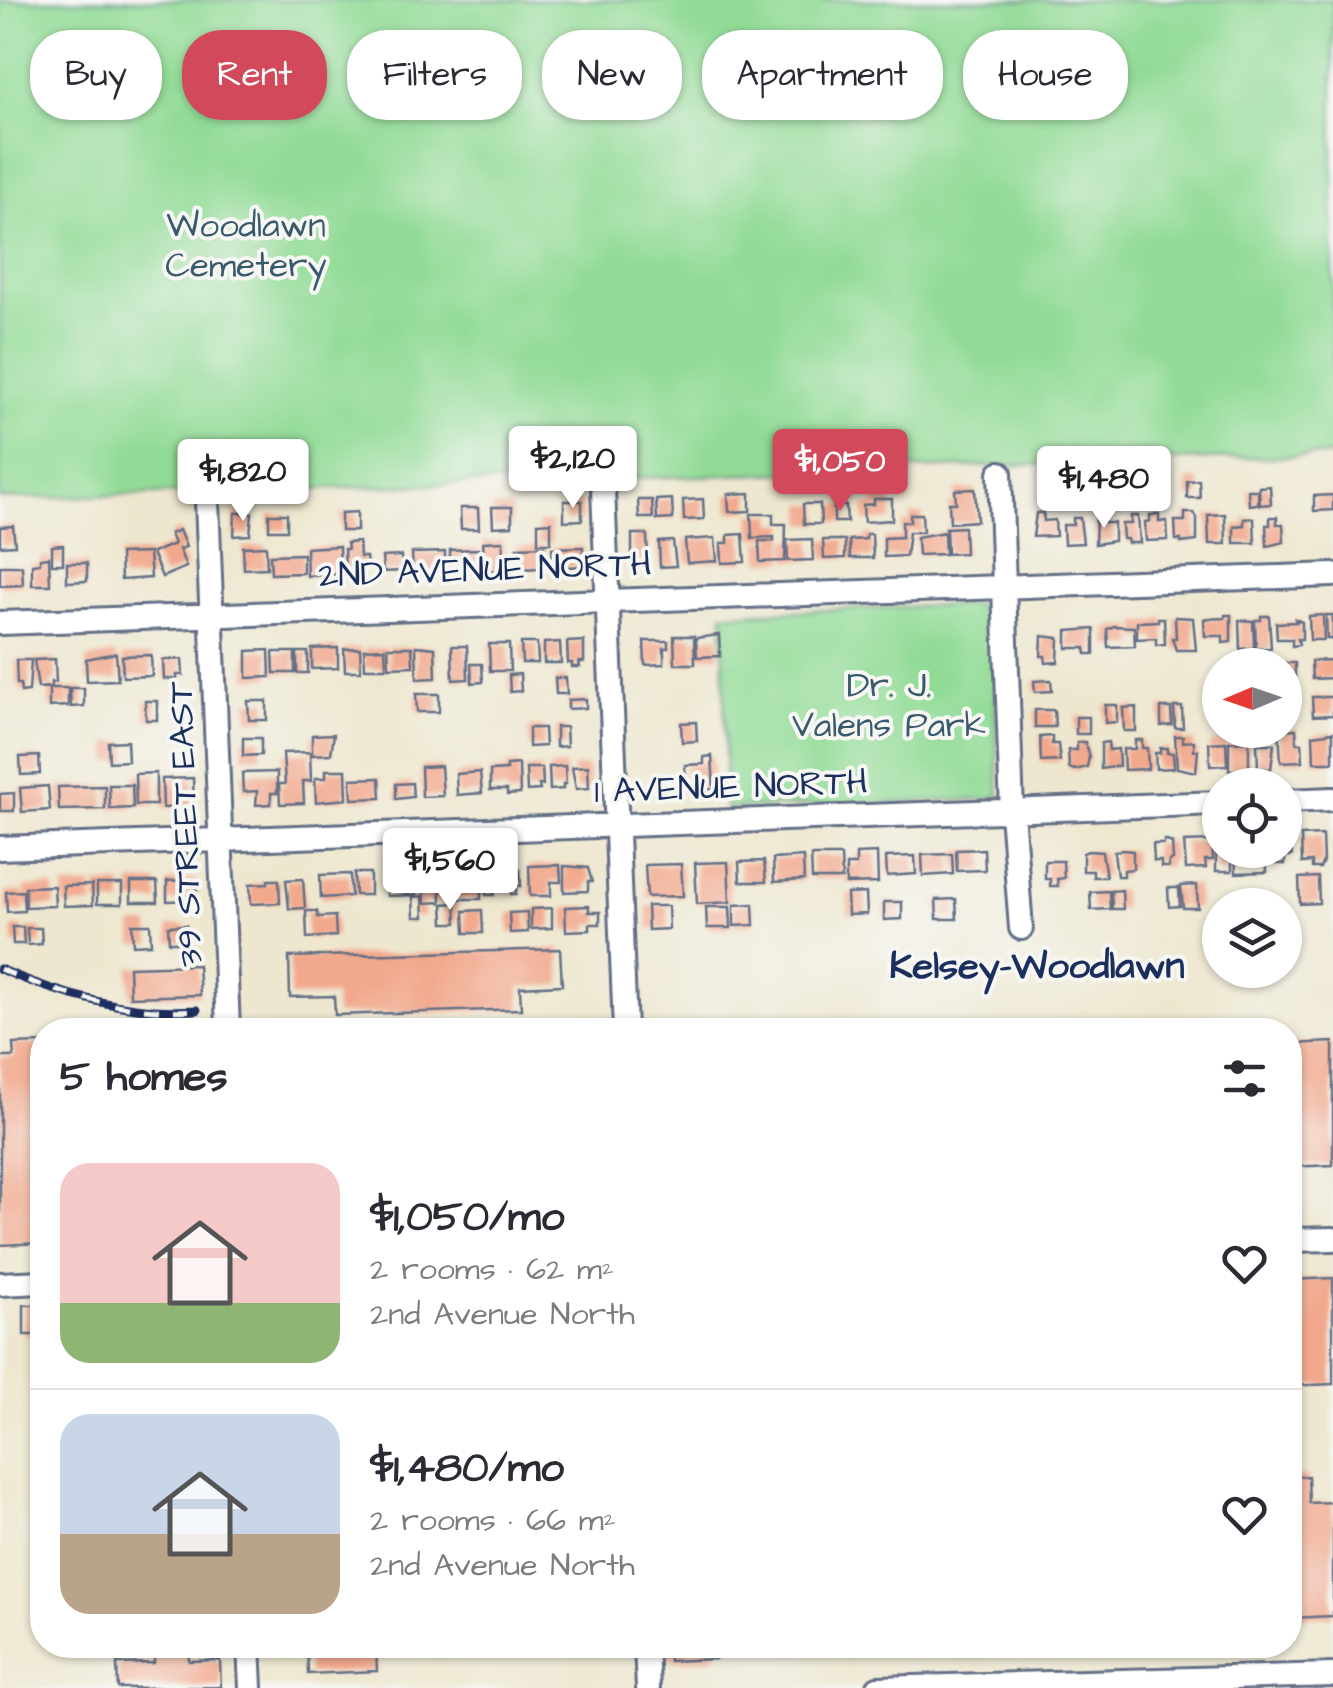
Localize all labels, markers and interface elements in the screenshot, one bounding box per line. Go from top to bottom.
chip: Buy [30,30,162,120]
chip: Rent [182,30,327,120]
chip: Filters [347,30,522,120]
chip: New [542,30,682,120]
chip: Apartment [702,30,943,120]
chip: House [963,30,1128,120]
park label: Woodlawn Cemetery [165,201,327,291]
pin: $2,120 [492,426,654,511]
pin: $1,050 [759,429,921,514]
text: $2,120 [531,436,615,481]
pin: $1,820 [162,439,324,524]
text: $1,050 [795,439,885,484]
pin: $1,480 [1023,446,1185,531]
text: $1,820 [200,449,286,494]
text: $1,480 [1059,456,1149,501]
street label: 2ND AVENUE NORTH [318,540,652,600]
north arrow [1202,648,1302,748]
map controls [1202,648,1302,988]
park label: Dr. J. Valens Park [792,661,986,750]
street label: 39 STREET EAST [157,680,215,968]
street label: 1 AVENUE NORTH [594,758,868,816]
button: locate [1202,768,1302,868]
pin: $1,560 [369,828,531,913]
text: $1,560 [405,838,495,883]
button: layers [1202,888,1302,988]
district label: Kelsey-Woodlawn [890,941,1184,995]
text: 5 homes [60,1049,227,1107]
icon: filters [1217,1051,1272,1106]
text: $1,050/mo [370,1189,564,1247]
icon: home [140,1203,260,1323]
icon: heart [1217,1236,1272,1291]
text: 2 rooms · 62 m² [370,1247,614,1292]
text: 2nd Avenue North [370,1292,635,1337]
text: $1,480/mo [370,1440,564,1498]
icon: home [140,1454,260,1574]
icon: heart [1217,1487,1272,1542]
text: 2 rooms · 66 m² [370,1498,616,1543]
text: 2nd Avenue North [370,1543,635,1588]

